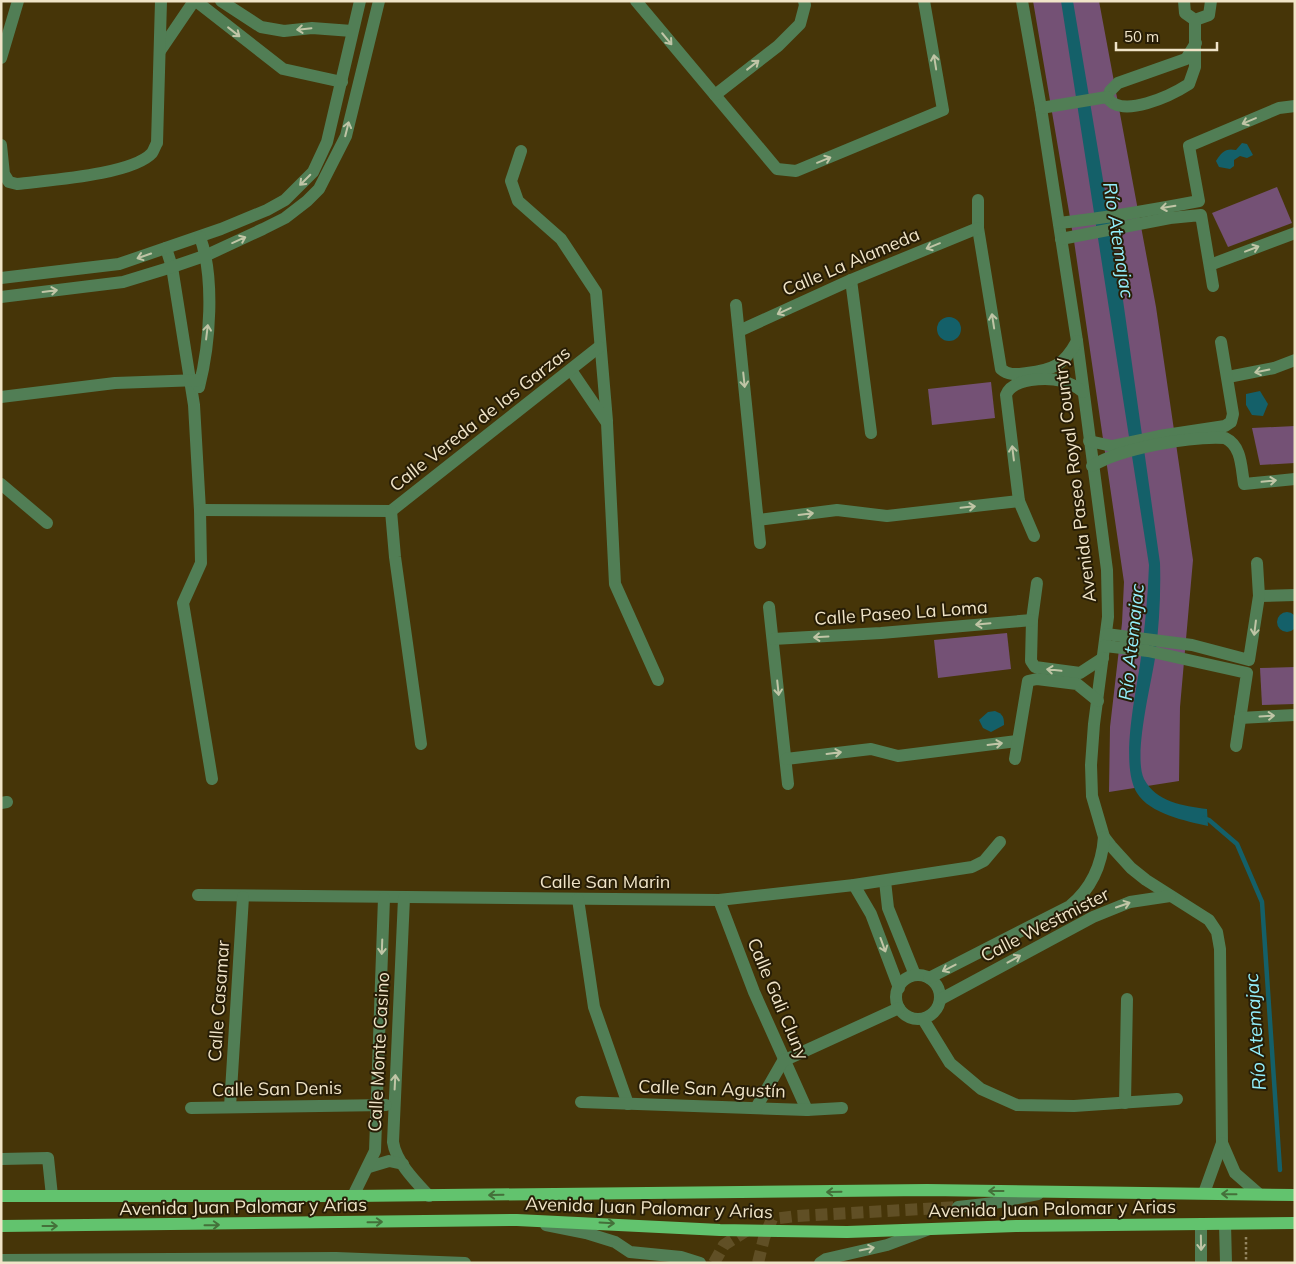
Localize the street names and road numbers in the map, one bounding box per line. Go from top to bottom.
street label: Calle La Alameda [779,222,923,301]
street label: Calle Vereda de las Garzas [385,341,575,496]
street label: Avenida Paseo Royal Country [1048,356,1101,604]
street label: Calle Paseo La Loma [814,595,988,630]
street label: Calle San Marin [540,870,670,893]
street label: Calle Westmister [977,882,1113,967]
street label: Calle Gali Cluny [742,934,815,1064]
street label: Calle Casamar [203,939,234,1062]
street label: Calle Monte Casino [363,972,394,1132]
street label: Calle San Agustín [638,1074,786,1103]
street label: Calle San Denis [212,1076,342,1101]
street label: Avenida Juan Palomar y Arias [525,1192,773,1223]
street label: Avenida Juan Palomar y Arias [119,1193,367,1220]
street label: Avenida Juan Palomar y Arias [928,1195,1176,1222]

